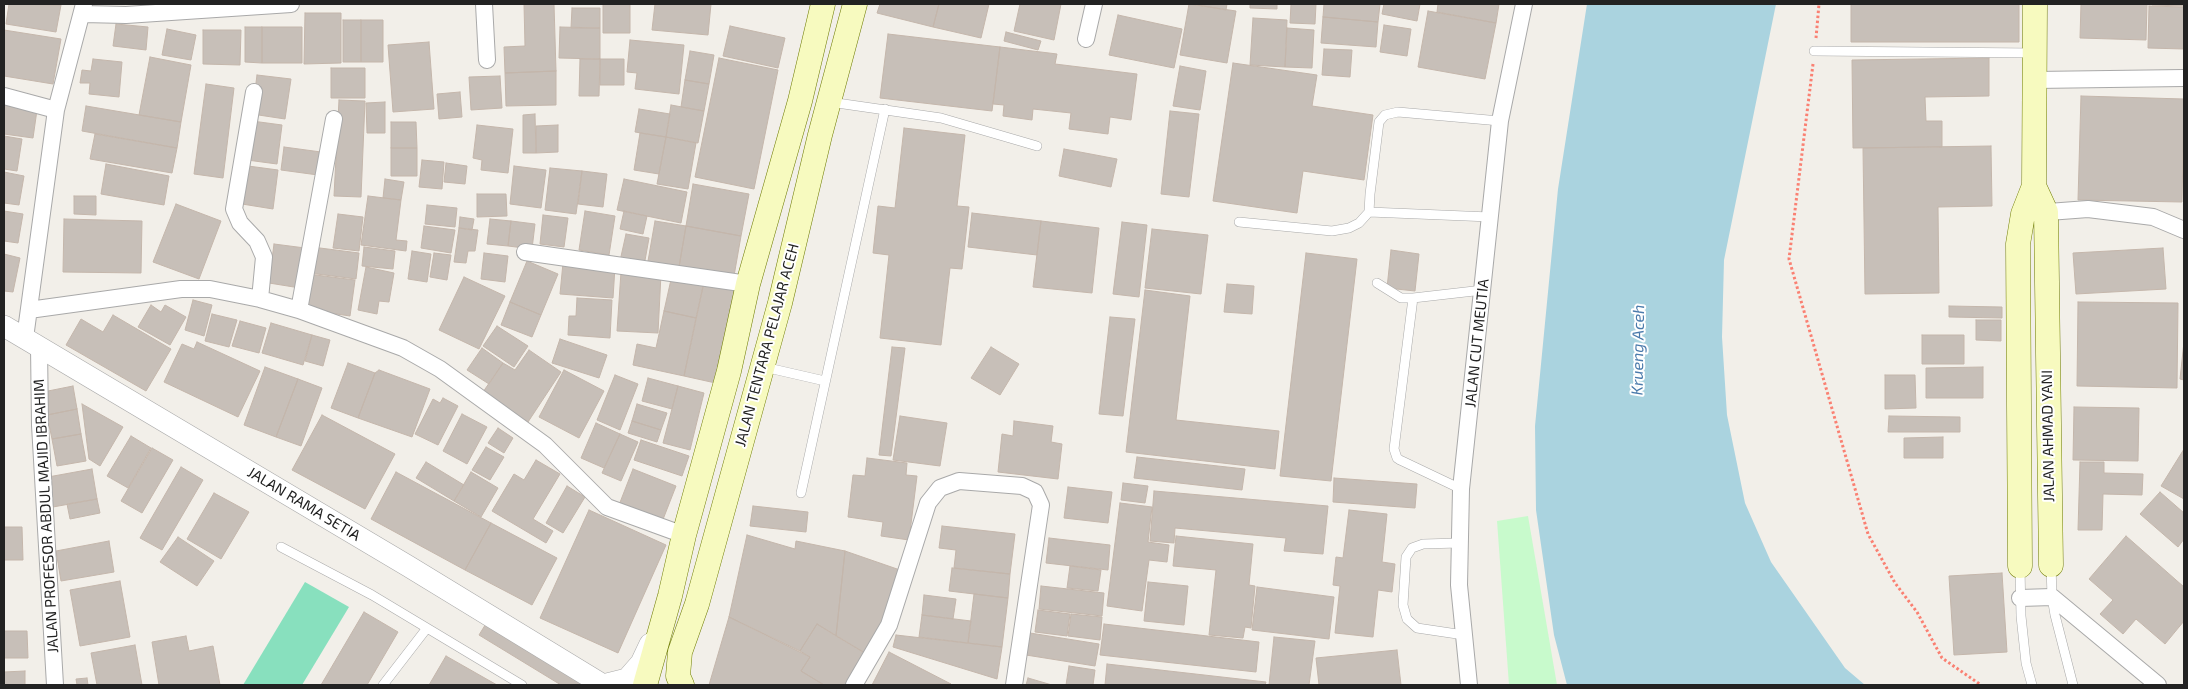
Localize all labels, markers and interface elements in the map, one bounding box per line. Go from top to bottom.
street label: JALAN TENTARA PELAJAR ACEH [731,241,803,449]
street label: JALAN CUT MEUTIA [1461,278,1493,408]
water label: Krueng Aceh [1628,304,1648,396]
street label: JALAN AHMAD YANI [2038,370,2058,502]
street label: JALAN PROFESOR ABDUL MAJID IBRAHIM [30,378,62,654]
street label: JALAN RAMA SETIA [244,463,364,545]

